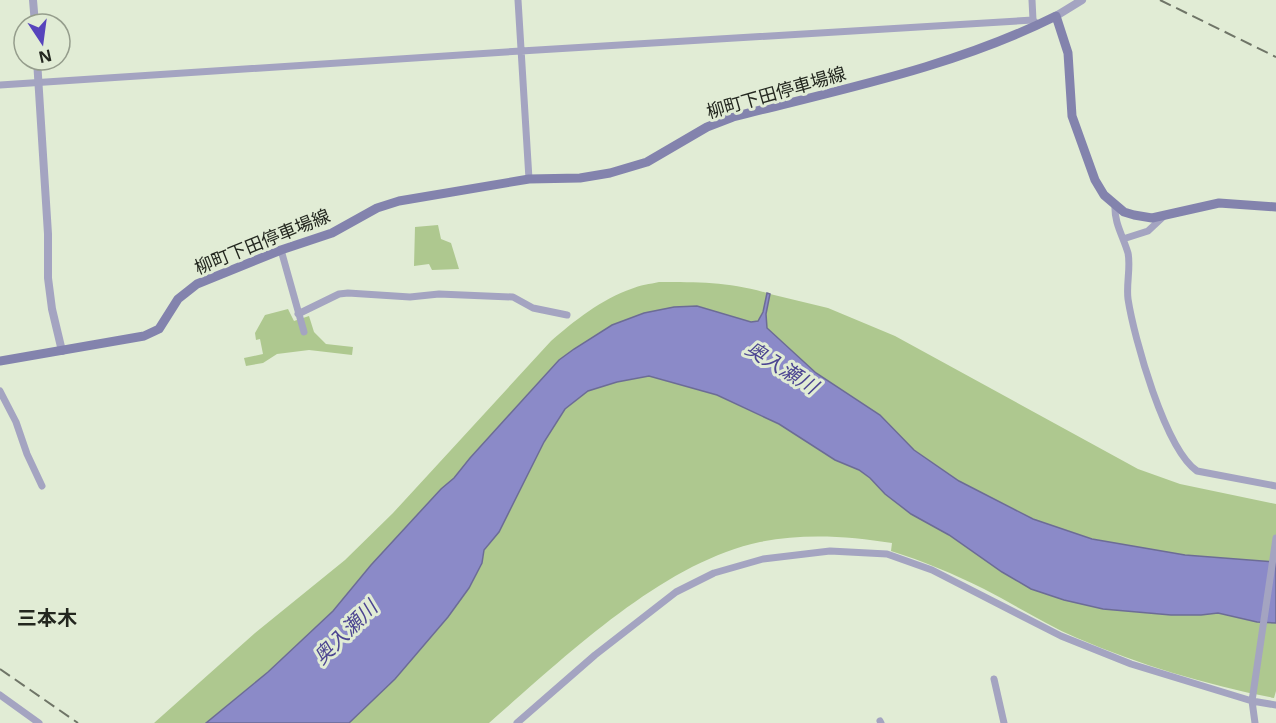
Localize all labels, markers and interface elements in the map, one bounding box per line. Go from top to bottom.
north arrow [12,12,72,72]
text: N [37,44,54,69]
street label: 柳町下田停車場線 [703,61,849,123]
street label: 柳町下田停車場線 [191,203,333,279]
water label: 奥入瀬川 [741,334,825,401]
water label: 奥入瀬川 [307,593,384,670]
district label: 三本木 [17,604,77,631]

